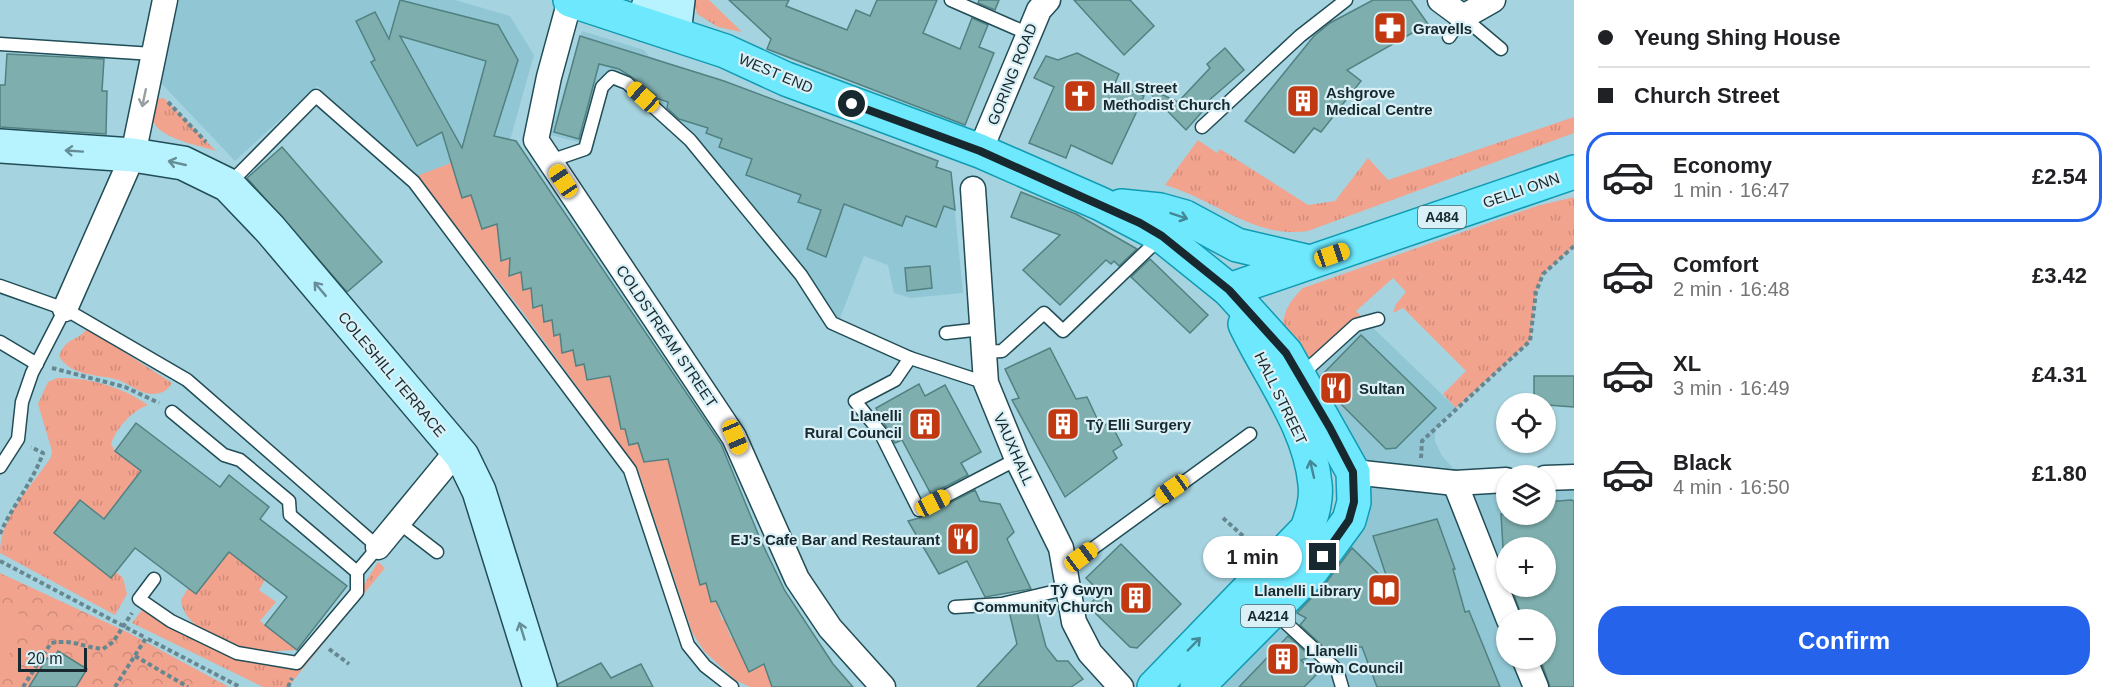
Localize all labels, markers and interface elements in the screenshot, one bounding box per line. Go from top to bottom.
pharmacy icon: Gravells [1372,10,1408,46]
street label: GORING ROAD [984,20,1040,127]
place label: Gravells [1413,20,1472,37]
text: Yeung Shing House [1634,25,1841,50]
street label: WEST END [736,50,816,96]
car [624,78,662,116]
church icon: Hall Street Methodist Church [1062,78,1098,114]
place label: Hall Street Methodist Church [1103,79,1231,113]
building icon: Ashgrove Medical Centre [1285,83,1321,119]
text: Church Street [1634,83,1779,108]
place label: Ashgrove Medical Centre [1326,84,1433,118]
one-way arrow [138,88,149,108]
route start [838,90,865,117]
one-way arrow [65,145,85,156]
icon: car [1601,150,1655,204]
text: Economy [1673,153,1772,178]
one-way arrow [168,157,187,168]
car [545,161,581,201]
text: £2.54 [2032,164,2087,189]
street label: GELLI ONN [1480,169,1562,211]
text: 1 min · 16:47 [1673,179,1790,201]
road number: A484 [1418,206,1466,228]
one-way arrow [1169,211,1188,222]
car [1312,241,1352,269]
icon: car [1601,249,1655,303]
text: Comfort [1673,252,1759,277]
street label: COLDSTREAM STREET [613,262,721,410]
text: £3.42 [2032,263,2087,288]
text: 2 min · 16:48 [1673,278,1790,300]
one-way arrow [314,281,327,297]
street label: COLESHILL TERRACE [335,308,449,440]
icon: car [1601,348,1655,402]
street label: HALL STREET [1251,349,1311,447]
text: XL [1673,351,1701,376]
text: £4.31 [2032,362,2087,387]
restaurant icon: Sultan [1318,370,1354,406]
text: 3 min · 16:49 [1673,377,1790,399]
place label: Sultan [1359,380,1405,397]
map controls [1496,393,1556,669]
button: locate [1496,393,1556,453]
building icon: Llanelli Rural Council [907,406,943,442]
building icon: Tŷ Elli Surgery [1045,406,1081,442]
place label: Llanelli Rural Council [804,407,902,441]
street label: VAUXHALL [991,410,1037,488]
place label: Tŷ Elli Surgery [1086,416,1192,433]
car [720,417,750,457]
icon: car [1601,447,1655,501]
text: Black [1673,450,1732,475]
one-way arrow [1306,460,1317,480]
text: £1.80 [2032,461,2087,486]
button: layers [1496,465,1556,525]
car [1152,471,1192,507]
text: 4 min · 16:50 [1673,476,1790,498]
car [913,487,953,519]
restaurant icon: EJ's Cafe Bar and Restaurant [945,521,981,557]
place label: EJ's Cafe Bar and Restaurant [731,531,940,548]
callout: 1 min [1203,536,1302,578]
button: + [1496,537,1556,597]
car [1061,539,1101,575]
route end [1309,543,1336,570]
text: 1 min [1226,546,1279,568]
library icon: Llanelli Library [1366,572,1402,608]
building icon: Tŷ Gwyn Community Church [1118,580,1154,616]
place label: Tŷ Gwyn Community Church [974,581,1113,615]
place label: Llanelli Library [1254,582,1362,599]
road number: A4214 [1241,605,1295,627]
button: Confirm [1598,606,2090,675]
button: − [1496,609,1556,669]
one-way arrow [516,622,527,641]
one-way arrow [1187,637,1202,652]
building icon: Llanelli Town Council [1265,641,1301,677]
place label: Llanelli Town Council [1306,642,1403,676]
scale bar [18,645,87,672]
text: 20 m [27,650,63,667]

